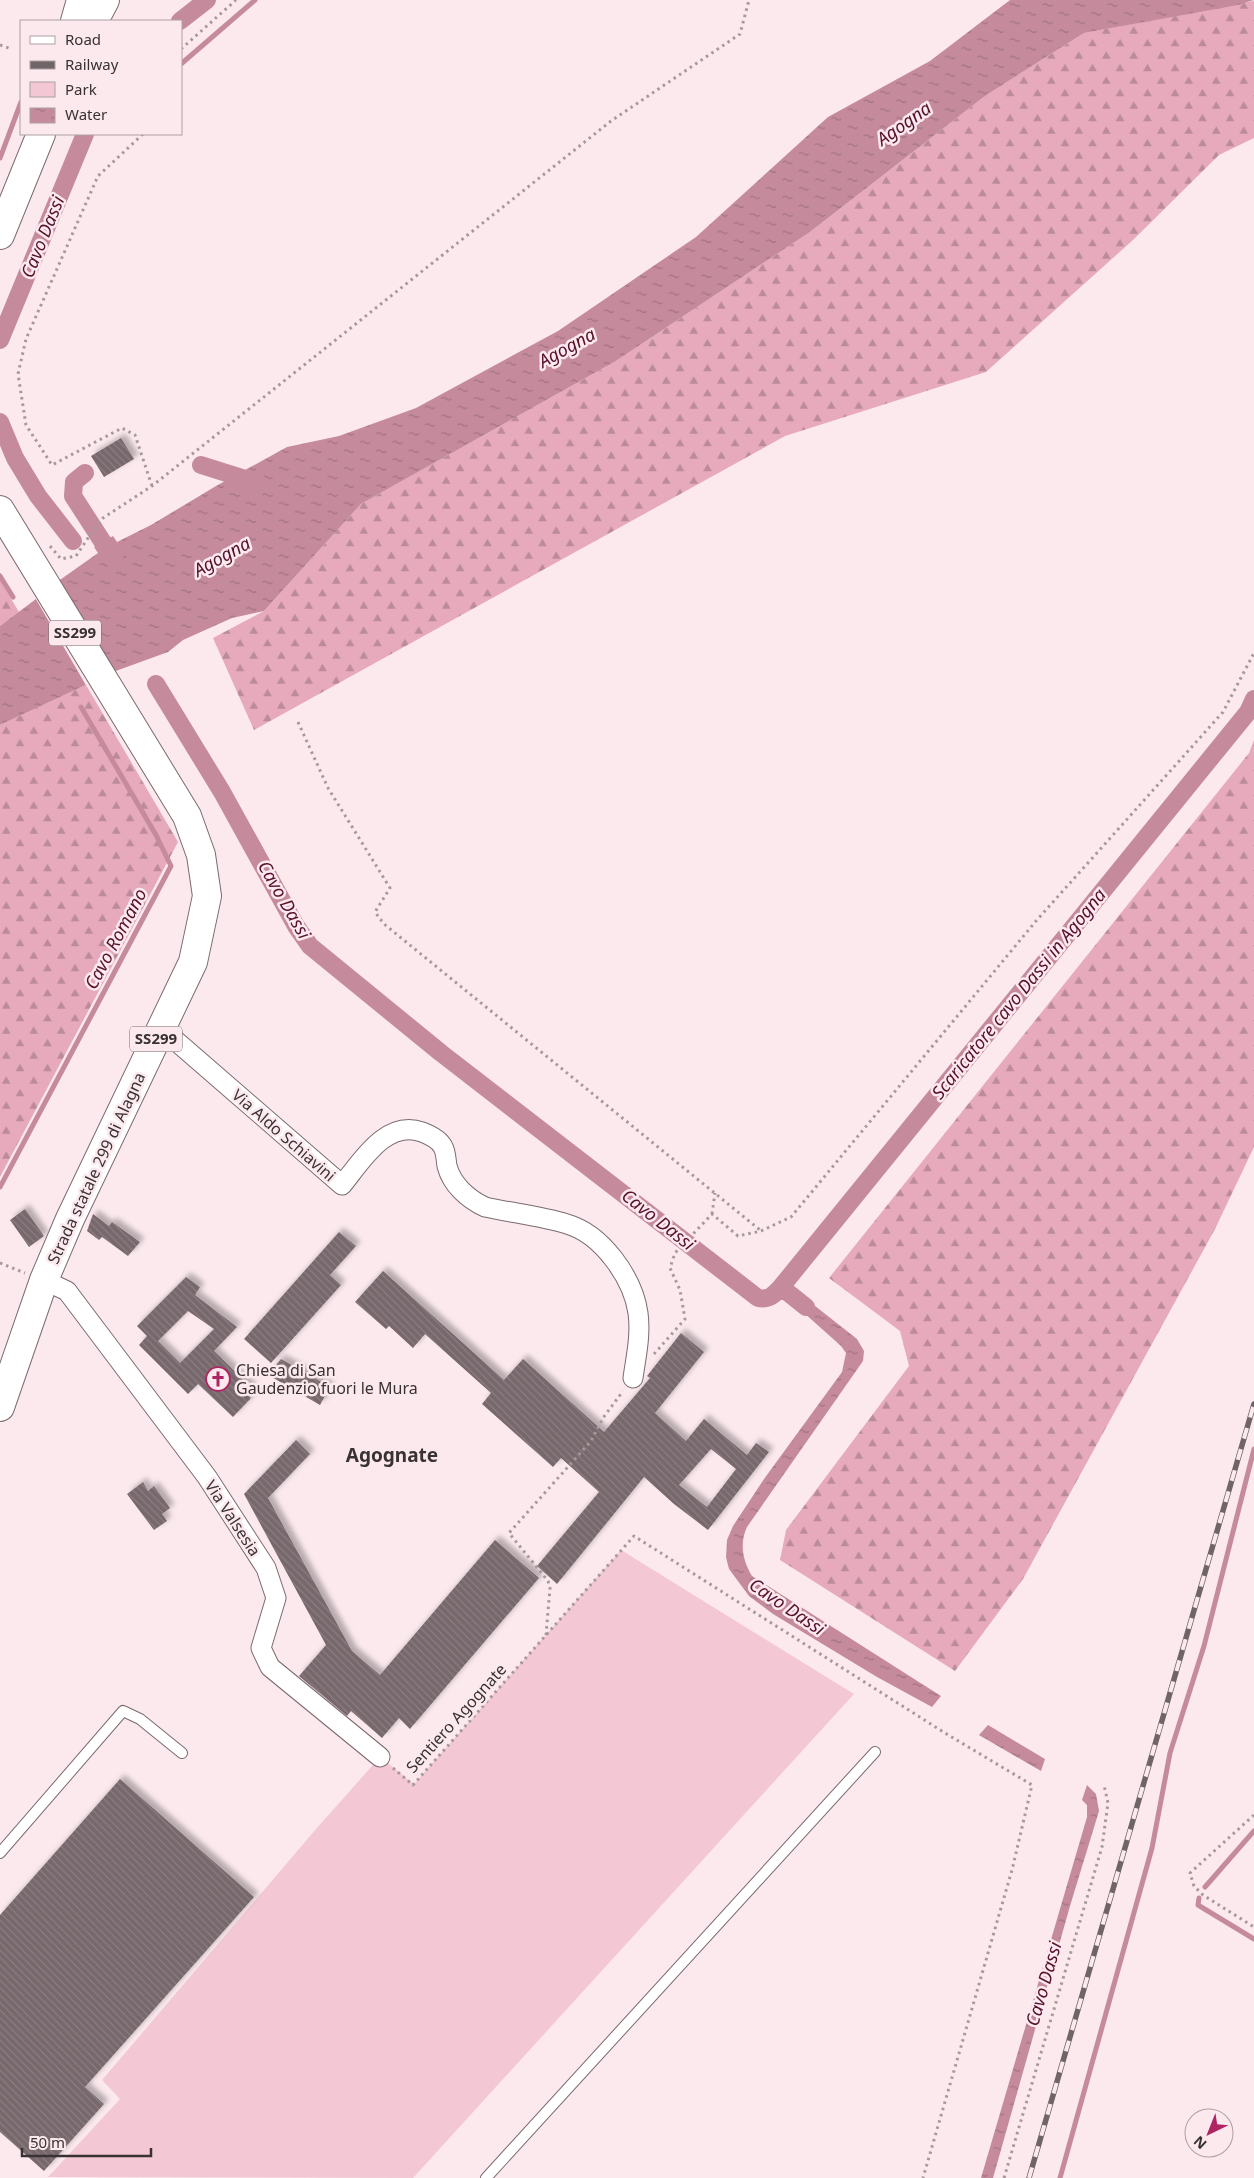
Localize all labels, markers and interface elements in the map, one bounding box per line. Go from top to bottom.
legend [20,20,182,135]
text: Road [65,29,101,49]
text: Railway [65,54,119,74]
text: Park [65,79,97,99]
water label: Agogna [870,96,936,152]
text: Water [65,104,107,124]
water label: Cavo Dassi [15,192,70,281]
water label: Agogna [532,322,599,374]
water label: Agogna [187,531,254,583]
road number: SS299 [49,620,101,646]
water label: Cavo Dassi [253,856,317,943]
water label: Scaricatore cavo Dassi in Agogna [926,883,1111,1104]
water label: Cavo Romano [78,884,152,993]
road number: SS299 [130,1026,182,1052]
street label: Strada statale 299 di Alagna [42,1069,150,1267]
street label: Via Aldo Schiavini [227,1084,341,1186]
water label: Cavo Dassi [617,1183,700,1255]
place label: Chiesa di San Gaudenzio fuori le Mura [236,1359,418,1399]
church icon: Chiesa di San Gaudenzio fuori le Mura [205,1366,231,1392]
district label: Agognate [346,1442,438,1468]
street label: Via Valsesia [200,1476,266,1560]
water label: Cavo Dassi [745,1572,830,1640]
street label: Sentiero Agognate [401,1659,511,1777]
water label: Cavo Dassi [1020,1939,1067,2029]
north arrow [1184,2108,1234,2158]
scale bar [22,2126,151,2158]
text: 50 m [30,2132,65,2152]
text: N [1189,2132,1210,2154]

